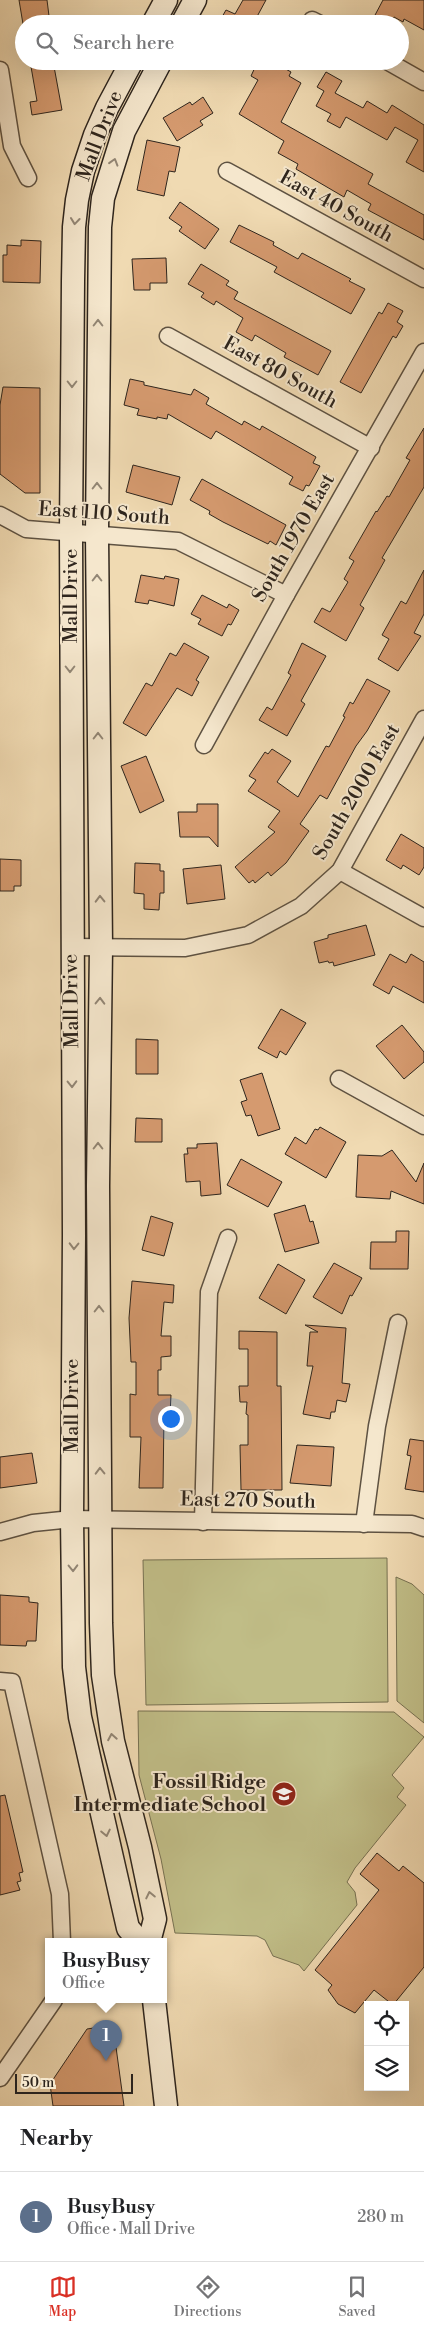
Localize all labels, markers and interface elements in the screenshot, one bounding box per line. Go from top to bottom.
search box [15,15,409,70]
icon: search [33,29,61,57]
text: Search here [73,31,174,55]
street label: Mall Drive [71,87,129,185]
one-way arrow [109,159,119,167]
street label: East 40 South [275,165,398,249]
one-way arrow [70,218,81,226]
one-way arrow [93,319,103,326]
street label: East 80 South [218,331,342,415]
one-way arrow [67,380,77,388]
street label: South 1970 East [247,469,341,607]
one-way arrow [92,481,102,489]
street label: East 110 South [37,497,171,531]
street label: Mall Drive [59,549,84,643]
one-way arrow [92,574,102,582]
one-way arrow [65,665,75,673]
street label: South 2000 East [308,720,406,864]
one-way arrow [93,732,103,740]
one-way arrow [95,894,105,902]
street label: Mall Drive [59,953,85,1049]
one-way arrow [95,997,105,1004]
one-way arrow [67,1080,77,1088]
one-way arrow [93,1142,103,1150]
one-way arrow [69,1242,79,1250]
one-way arrow [94,1304,104,1312]
street label: Mall Drive [60,1359,85,1453]
your location [158,1406,184,1432]
one-way arrow [94,1467,105,1475]
street label: East 270 South [180,1487,316,1515]
one-way arrow [67,1564,78,1572]
one-way arrow [108,1732,118,1741]
place label: Fossil Ridge Intermediate School [74,1770,266,1818]
school or university icon: Fossil Ridge Intermediate School [271,1781,297,1807]
one-way arrow [100,1829,111,1838]
one-way arrow [145,1890,156,1899]
popup [45,1938,167,2003]
text: BusyBusy [62,1949,150,1973]
text: Office [62,1973,105,1993]
map controls [364,2001,409,2091]
button: locate [364,2001,409,2046]
pin: 1 [90,2020,122,2061]
button: layers [364,2046,409,2091]
scale bar [15,2071,132,2094]
text: 50 m [22,2074,54,2092]
text: Nearby [20,2126,93,2152]
text: BusyBusy [67,2195,155,2219]
text: 1 [32,2207,40,2227]
text: 280 m [357,2207,404,2227]
text: Office · Mall Drive [67,2219,195,2239]
tab: Map [49,2273,77,2321]
tab: Directions [174,2273,241,2321]
tab: Saved [339,2273,375,2321]

